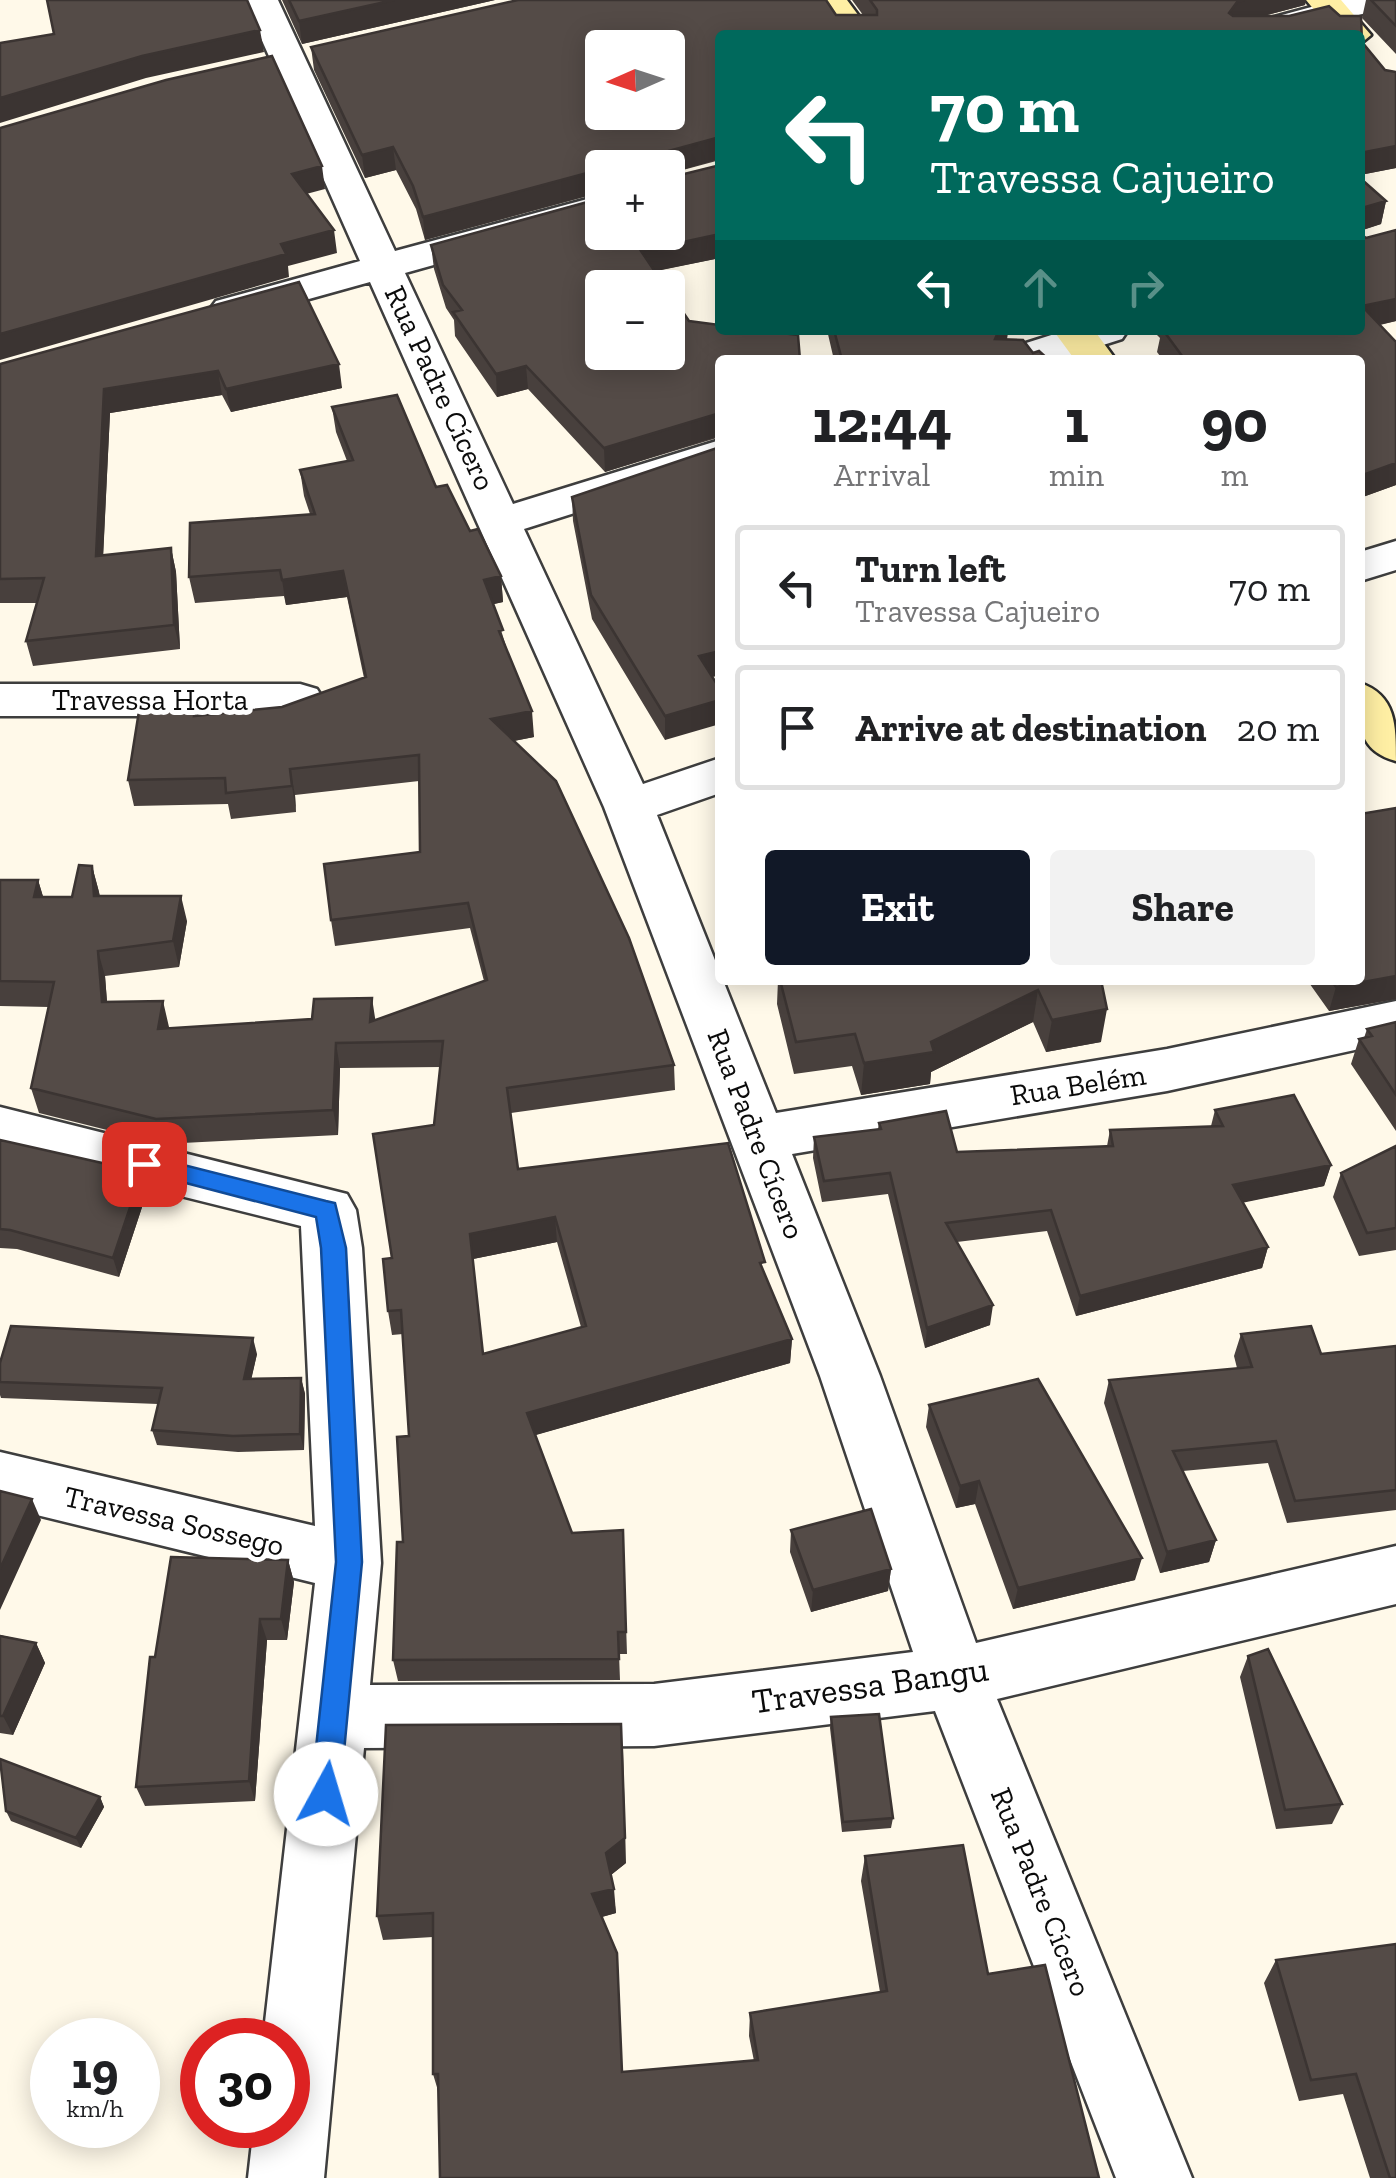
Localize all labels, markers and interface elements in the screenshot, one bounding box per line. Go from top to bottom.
north arrow [585,30,685,130]
map controls [585,30,685,370]
text: 70 m [930,66,1079,150]
icon: left [765,70,895,200]
button: + [585,150,685,250]
text: Travessa Cajueiro [930,151,1275,205]
icon: left [908,260,963,315]
icon: ahead [1013,260,1068,315]
icon: right [1118,260,1173,315]
button: − [585,270,685,370]
street label: Rua Padre Cícero [377,280,503,496]
text: 12:44 [812,385,952,457]
text: 1 [1064,385,1089,457]
text: 90 [1201,385,1268,457]
text: Arrival [834,456,930,494]
text: min [1049,456,1104,494]
text: m [1221,456,1248,494]
text: Turn left [855,546,1006,592]
icon: left [770,560,825,615]
text: 70 m [1229,565,1310,611]
text: Travessa Cajueiro [855,592,1100,630]
street label: Travessa Horta [52,682,248,718]
icon: arrive [770,700,825,755]
text: Arrive at destination [855,705,1206,751]
text: 20 m [1236,705,1319,751]
button: Exit [765,850,1030,965]
button: Share [1050,850,1315,965]
street label: Rua Padre Cícero [699,1024,813,1244]
street label: Rua Belém [1008,1057,1148,1113]
pin [102,1122,187,1207]
icon: arrive [117,1137,172,1192]
street label: Travessa Sossego [61,1478,287,1564]
street label: Travessa Bangu [749,1648,991,1722]
position arrow [274,1742,378,1846]
street label: Rua Padre Cícero [983,1782,1099,2002]
speed limit sign: 30 [180,2018,310,2148]
text: 19 [72,2041,118,2101]
text: km/h [66,2093,124,2123]

